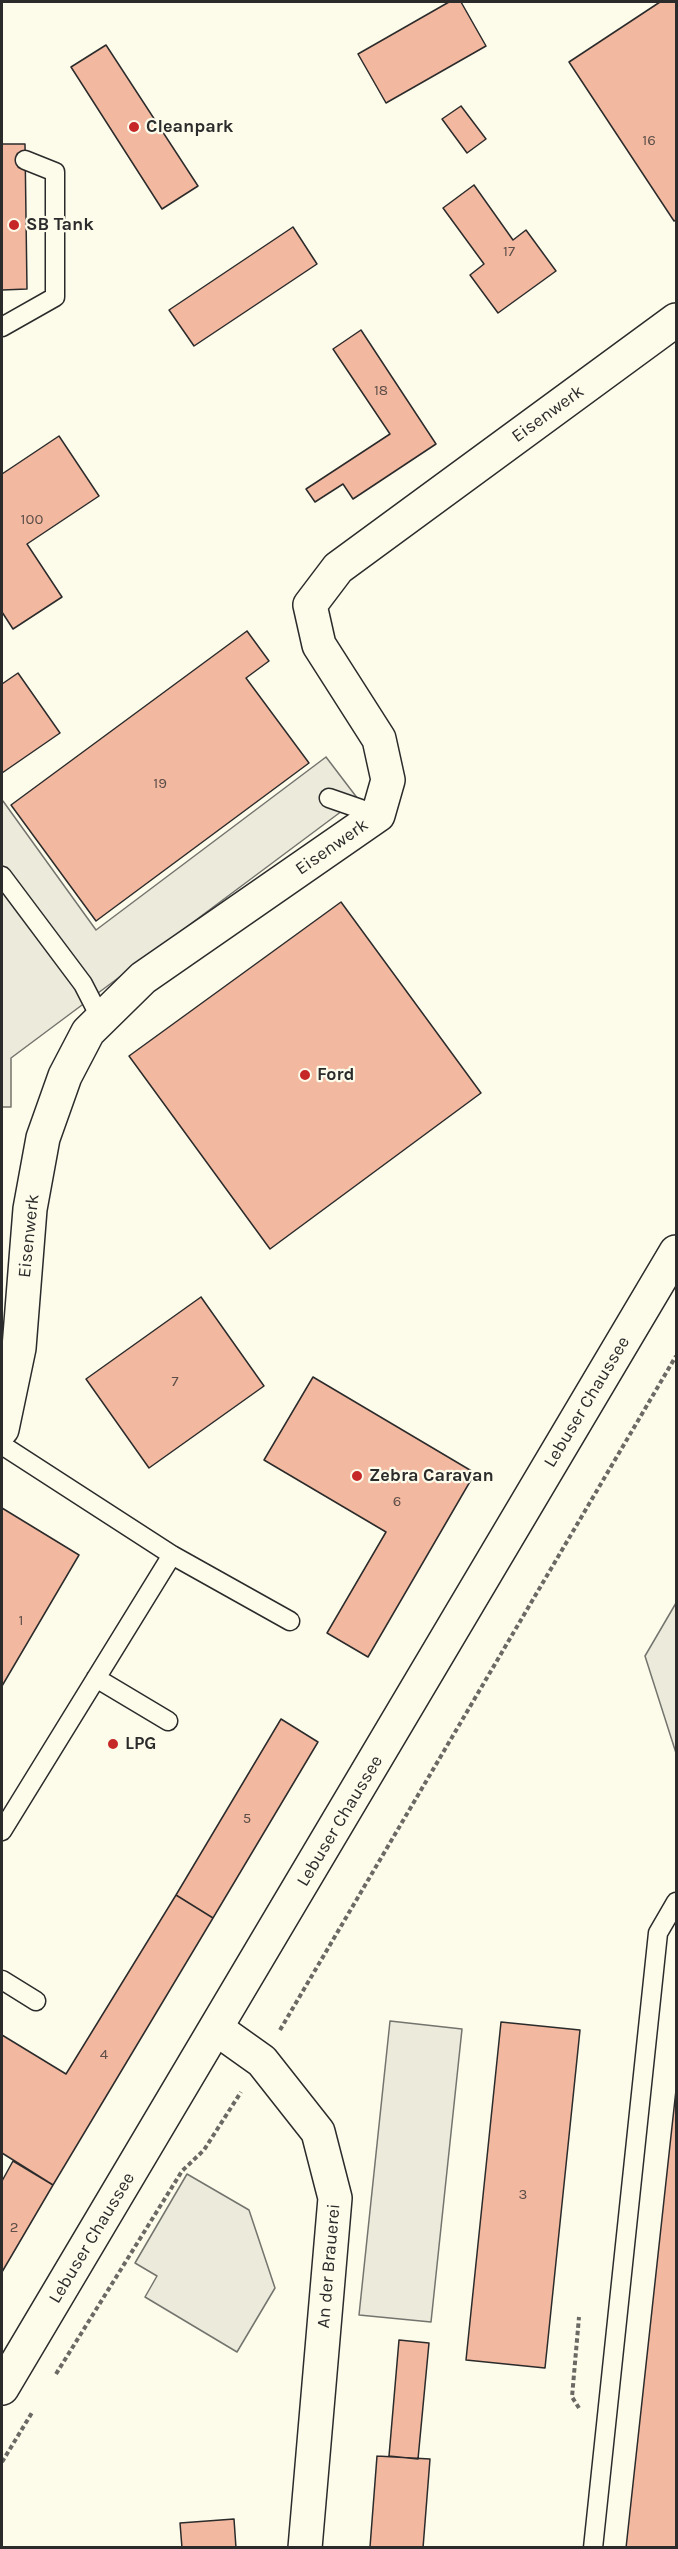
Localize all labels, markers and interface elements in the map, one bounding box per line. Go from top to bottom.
place label: Cleanpark [146,116,233,138]
marker: Cleanpark [127,120,141,134]
house number: 16 [642,132,656,150]
place label: SB Tank [26,214,94,236]
marker: SB Tank [7,218,21,232]
house number: 17 [503,243,515,261]
street label: Eisenwerk [508,381,588,447]
house number: 18 [374,382,388,400]
house number: 100 [21,511,43,529]
house number: 19 [153,775,167,793]
street label: Eisenwerk [291,814,373,880]
place label: Ford [317,1064,355,1086]
marker: Ford [298,1068,312,1082]
street label: Eisenwerk [14,1193,44,1279]
street label: Lebuser Chaussee [539,1333,635,1471]
house number: 7 [171,1373,179,1391]
place label: Zebra Caravan [369,1465,494,1487]
marker: Zebra Caravan [350,1469,364,1483]
house number: 6 [393,1493,401,1511]
house number: 1 [19,1612,23,1630]
place label: LPG [125,1733,157,1755]
marker: LPG [106,1737,120,1751]
street label: Lebuser Chaussee [292,1752,388,1890]
house number: 5 [243,1810,251,1828]
house number: 4 [100,2046,108,2064]
street label: Lebuser Chaussee [44,2169,140,2307]
house number: 3 [519,2186,527,2204]
street label: An der Brauerei [313,2203,345,2329]
house number: 2 [10,2219,18,2237]

